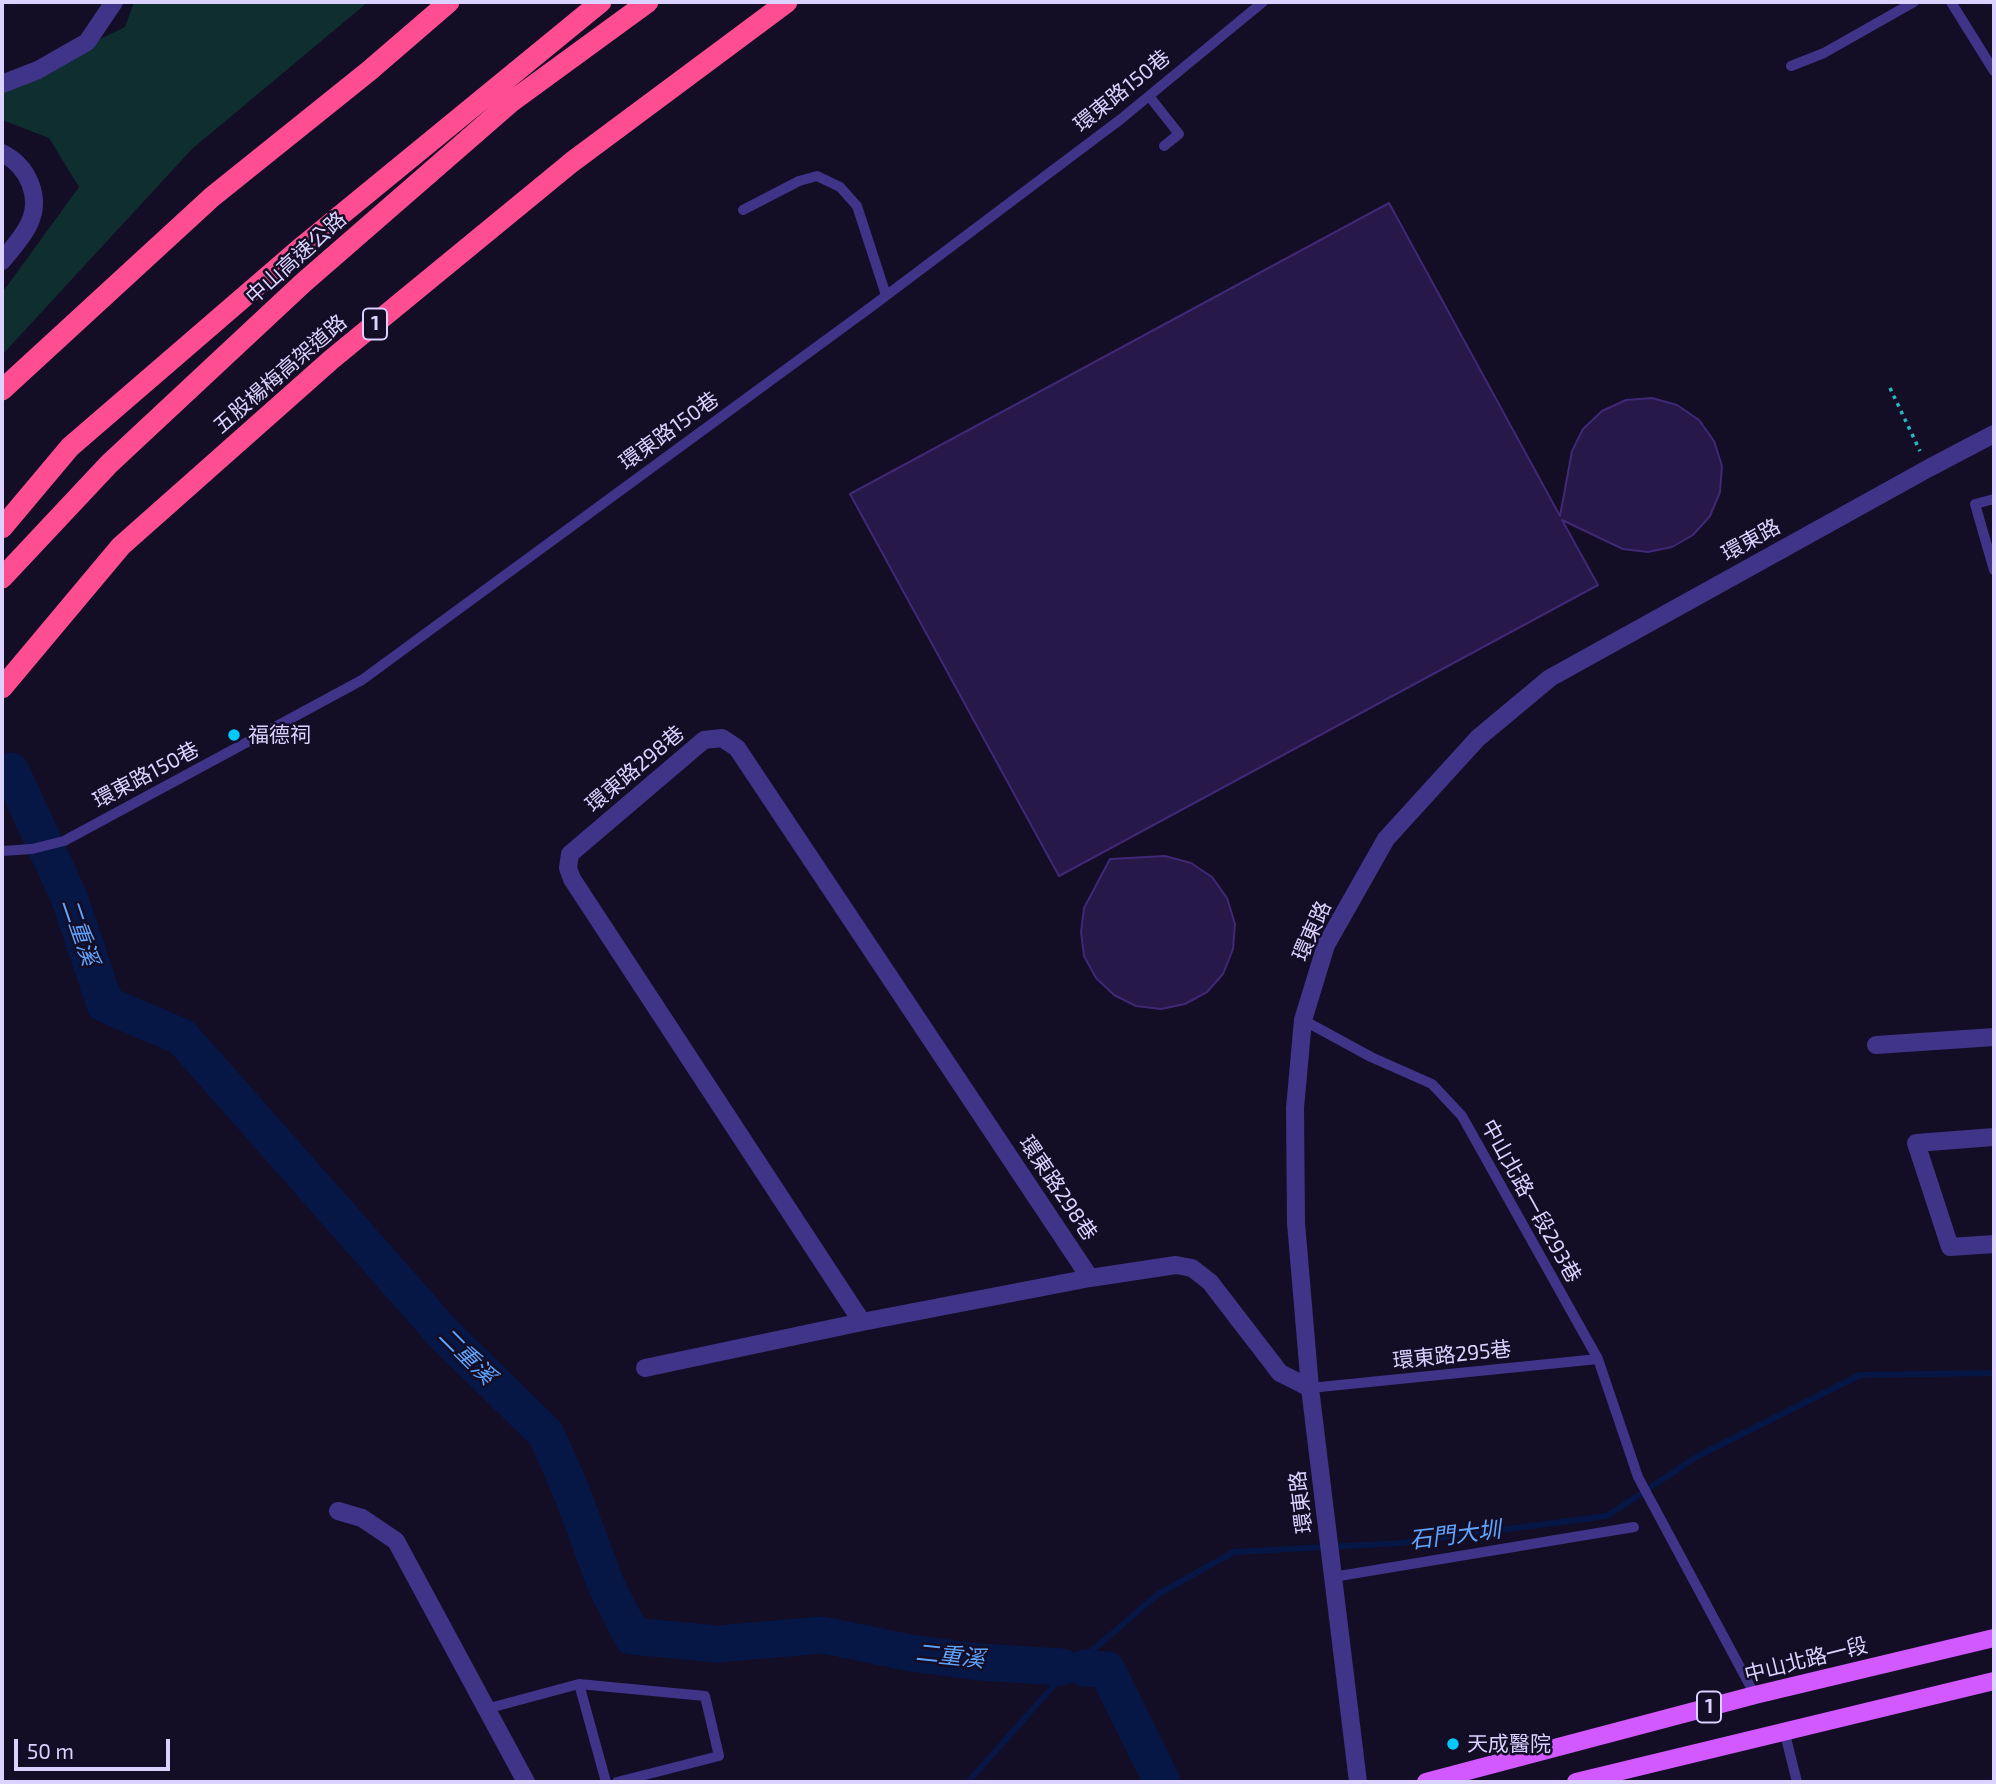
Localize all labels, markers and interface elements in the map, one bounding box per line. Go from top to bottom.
street label: 環東路150巷 [1069,45,1175,137]
street label: 中山高速公路 [241,206,351,310]
road number: 1 [363,308,387,340]
street label: 五股楊梅高架道路 [208,309,352,439]
street label: 環東路150巷 [615,387,723,475]
street label: 環東路 [1717,514,1785,566]
street label: 環東路298巷 [581,721,689,817]
place label: 福德祠 [248,722,311,748]
marker: 福德祠 [226,727,242,743]
street label: 環東路150巷 [89,737,203,813]
water label: 二重溪 [56,895,104,969]
street label: 環東路 [1288,897,1336,965]
street label: 中山北路一段293巷 [1476,1115,1586,1287]
street label: 環東路298巷 [1014,1131,1102,1245]
water label: 二重溪 [433,1322,501,1390]
street label: 環東路295巷 [1391,1336,1513,1374]
street label: 環東路 [1285,1469,1317,1535]
water label: 石門大圳 [1408,1516,1502,1554]
street label: 中山北路一段 [1742,1633,1870,1687]
water label: 二重溪 [914,1639,986,1673]
road number: 1 [1697,1692,1721,1722]
scale bar [18,1724,173,1768]
place label: 天成醫院 [1467,1731,1551,1757]
marker: 天成醫院 [1445,1736,1461,1752]
text: 50 m [27,1738,74,1763]

